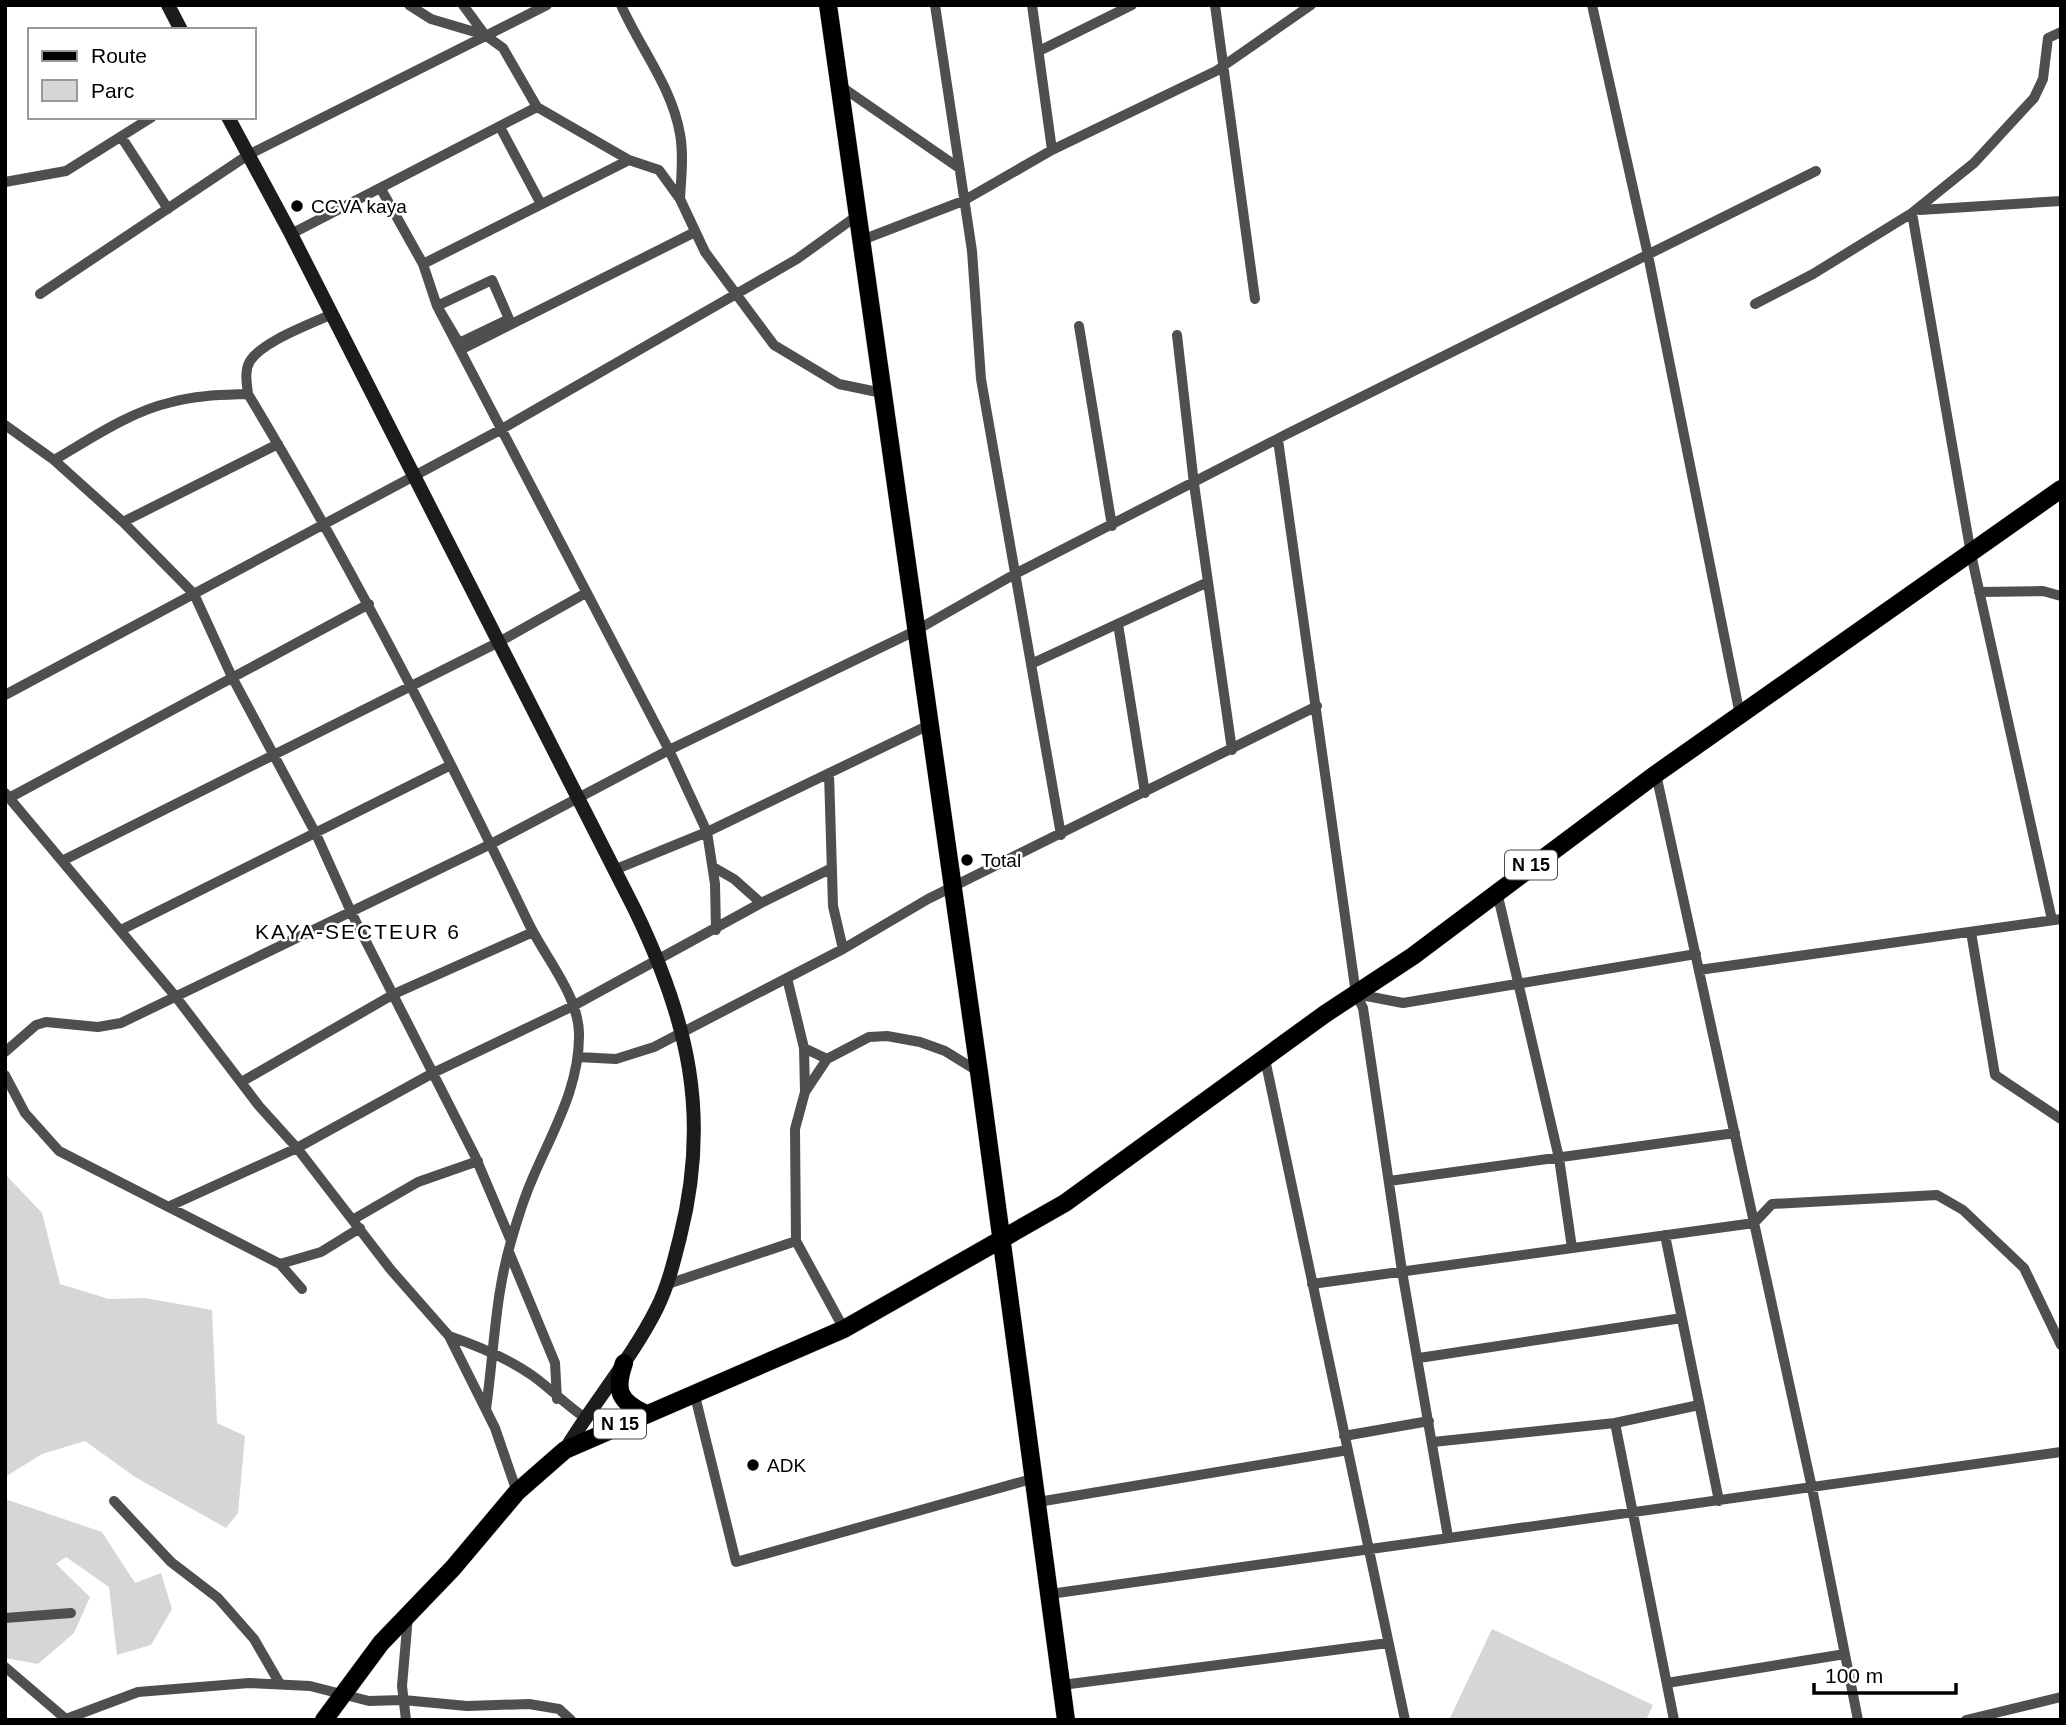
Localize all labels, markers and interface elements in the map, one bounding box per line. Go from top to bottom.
legend [28,28,256,119]
text: Route [91,44,147,67]
text: Parc [91,79,134,102]
place label: CCVA kaya [311,196,407,217]
marker: CCVA kaya [289,198,305,214]
place label: Total [981,850,1021,871]
road number: N 15 [1505,850,1557,880]
marker: Total [959,852,975,868]
district label: KAYA-SECTEUR 6 [255,920,461,943]
road number: N 15 [594,1409,646,1438]
place label: ADK [767,1455,806,1476]
marker: ADK [745,1457,761,1473]
scale bar [1814,1652,1956,1696]
text: 100 m [1825,1664,1883,1687]

